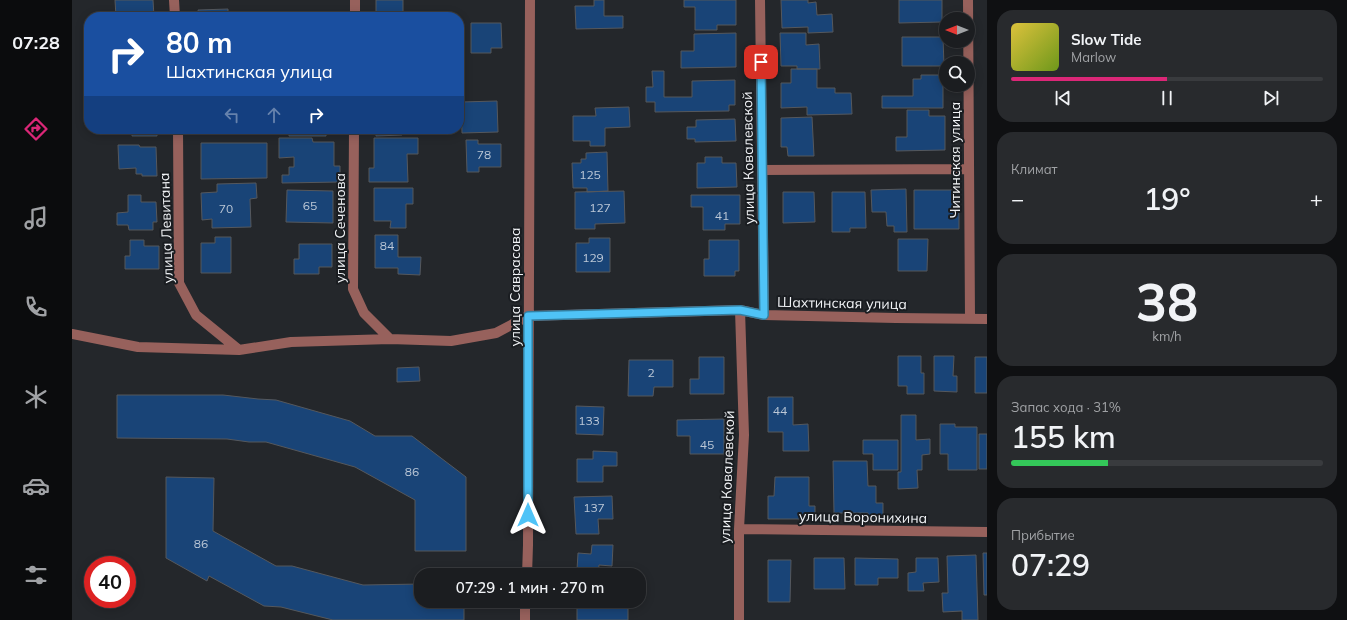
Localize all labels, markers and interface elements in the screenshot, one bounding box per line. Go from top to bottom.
north arrow [939,12,975,48]
map controls [939,12,975,92]
text: 80 m [166,25,232,60]
icon: right [100,28,152,80]
text: Slow Tide [1071,30,1141,49]
text: 07:28 [12,31,60,54]
pin [744,45,778,79]
text: Marlow [1071,49,1116,65]
icon: arrive [750,51,772,73]
button: search [939,56,975,92]
text: Шахтинская улица [166,60,333,83]
icon: previous [1052,87,1074,109]
icon: pause [1156,87,1178,109]
icon: next [1260,87,1282,109]
street label: улица Ковалевской [738,91,758,225]
street label: Читинская улица [946,102,964,218]
icon: left [221,104,243,126]
icon: ahead [263,104,285,126]
icon: right [305,104,327,126]
icon: directions [22,115,50,143]
house number: 78 [477,147,491,162]
text: Климат [1011,161,1058,177]
house number: 125 [579,167,601,182]
street label: улица Левитана [155,172,177,284]
street label: улица Сеченова [331,173,349,283]
text: 19° [1143,180,1191,218]
text: − [1011,185,1024,213]
text: + [1310,185,1323,213]
house number: 65 [303,198,317,213]
house number: 127 [589,200,611,215]
house number: 70 [219,201,233,216]
icon: music [22,204,50,232]
house number: 41 [715,208,729,223]
street label: улица Саврасова [506,228,524,346]
house number: 84 [380,238,394,253]
house number: 129 [582,250,604,265]
text: 38 [1136,269,1198,334]
icon: phone [22,293,50,321]
street label: Шахтинская улица [777,293,907,313]
text: km/h [1152,328,1182,344]
house number: 2 [647,365,655,380]
icon: climate [22,383,50,411]
text: Запас хода · 31% [1011,399,1121,415]
house number: 44 [773,403,787,418]
street label: улица Ковалевской [716,410,738,544]
house number: 133 [578,413,600,428]
text: 155 km [1011,418,1116,456]
house number: 45 [700,437,714,452]
house number: 86 [405,464,419,479]
icon: car [22,472,50,500]
position arrow [507,494,549,536]
house number: 137 [583,500,605,515]
street label: улица Воронихина [799,507,927,527]
text: Прибытие [1011,527,1075,543]
house number: 86 [194,536,208,551]
text: 07:29 [1011,546,1090,584]
speed limit sign: 40 [84,556,136,608]
icon: filters [22,561,50,589]
text: 07:29 · 1 мин · 270 m [456,578,604,597]

